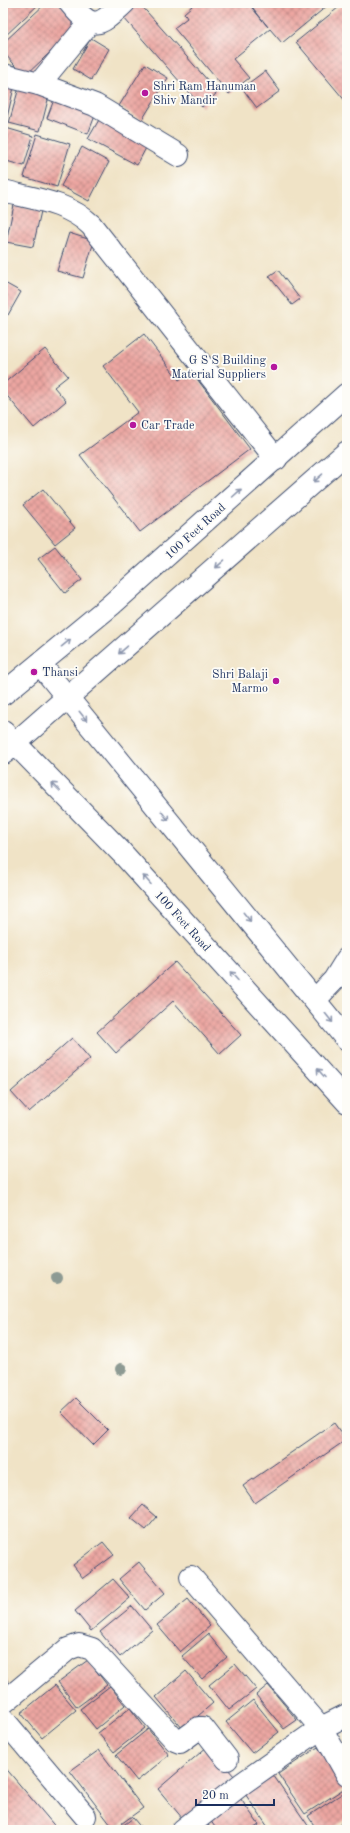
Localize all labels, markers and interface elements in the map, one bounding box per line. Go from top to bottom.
place label: Shri Ram Hanuman Shiv Mandir [153,81,257,107]
marker: Shri Ram Hanuman Shiv Mandir [140,88,150,98]
place label: G S S Building Material Suppliers [171,355,267,381]
marker: G S S Building Material Suppliers [269,362,279,372]
marker: Car Trade [128,420,138,430]
place label: Car Trade [141,420,195,432]
one-way arrow [313,473,323,482]
one-way arrow [232,489,242,498]
street label: 100 Feet Road [163,502,228,562]
one-way arrow [215,559,226,568]
one-way arrow [60,639,71,648]
one-way arrow [118,645,128,654]
marker: Thansi [29,667,39,677]
place label: Thansi [42,667,78,679]
place label: Shri Balaji Marmo [212,669,268,695]
marker: Shri Balaji Marmo [271,676,281,686]
one-way arrow [78,710,87,721]
one-way arrow [51,782,61,792]
one-way arrow [160,811,169,822]
one-way arrow [142,875,151,885]
street label: 100 Feet Road [152,889,212,954]
one-way arrow [243,912,251,923]
one-way arrow [230,972,239,982]
one-way arrow [325,1012,334,1023]
one-way arrow [316,1068,326,1078]
scale bar [196,1781,274,1807]
text: 20 m [202,1790,229,1802]

